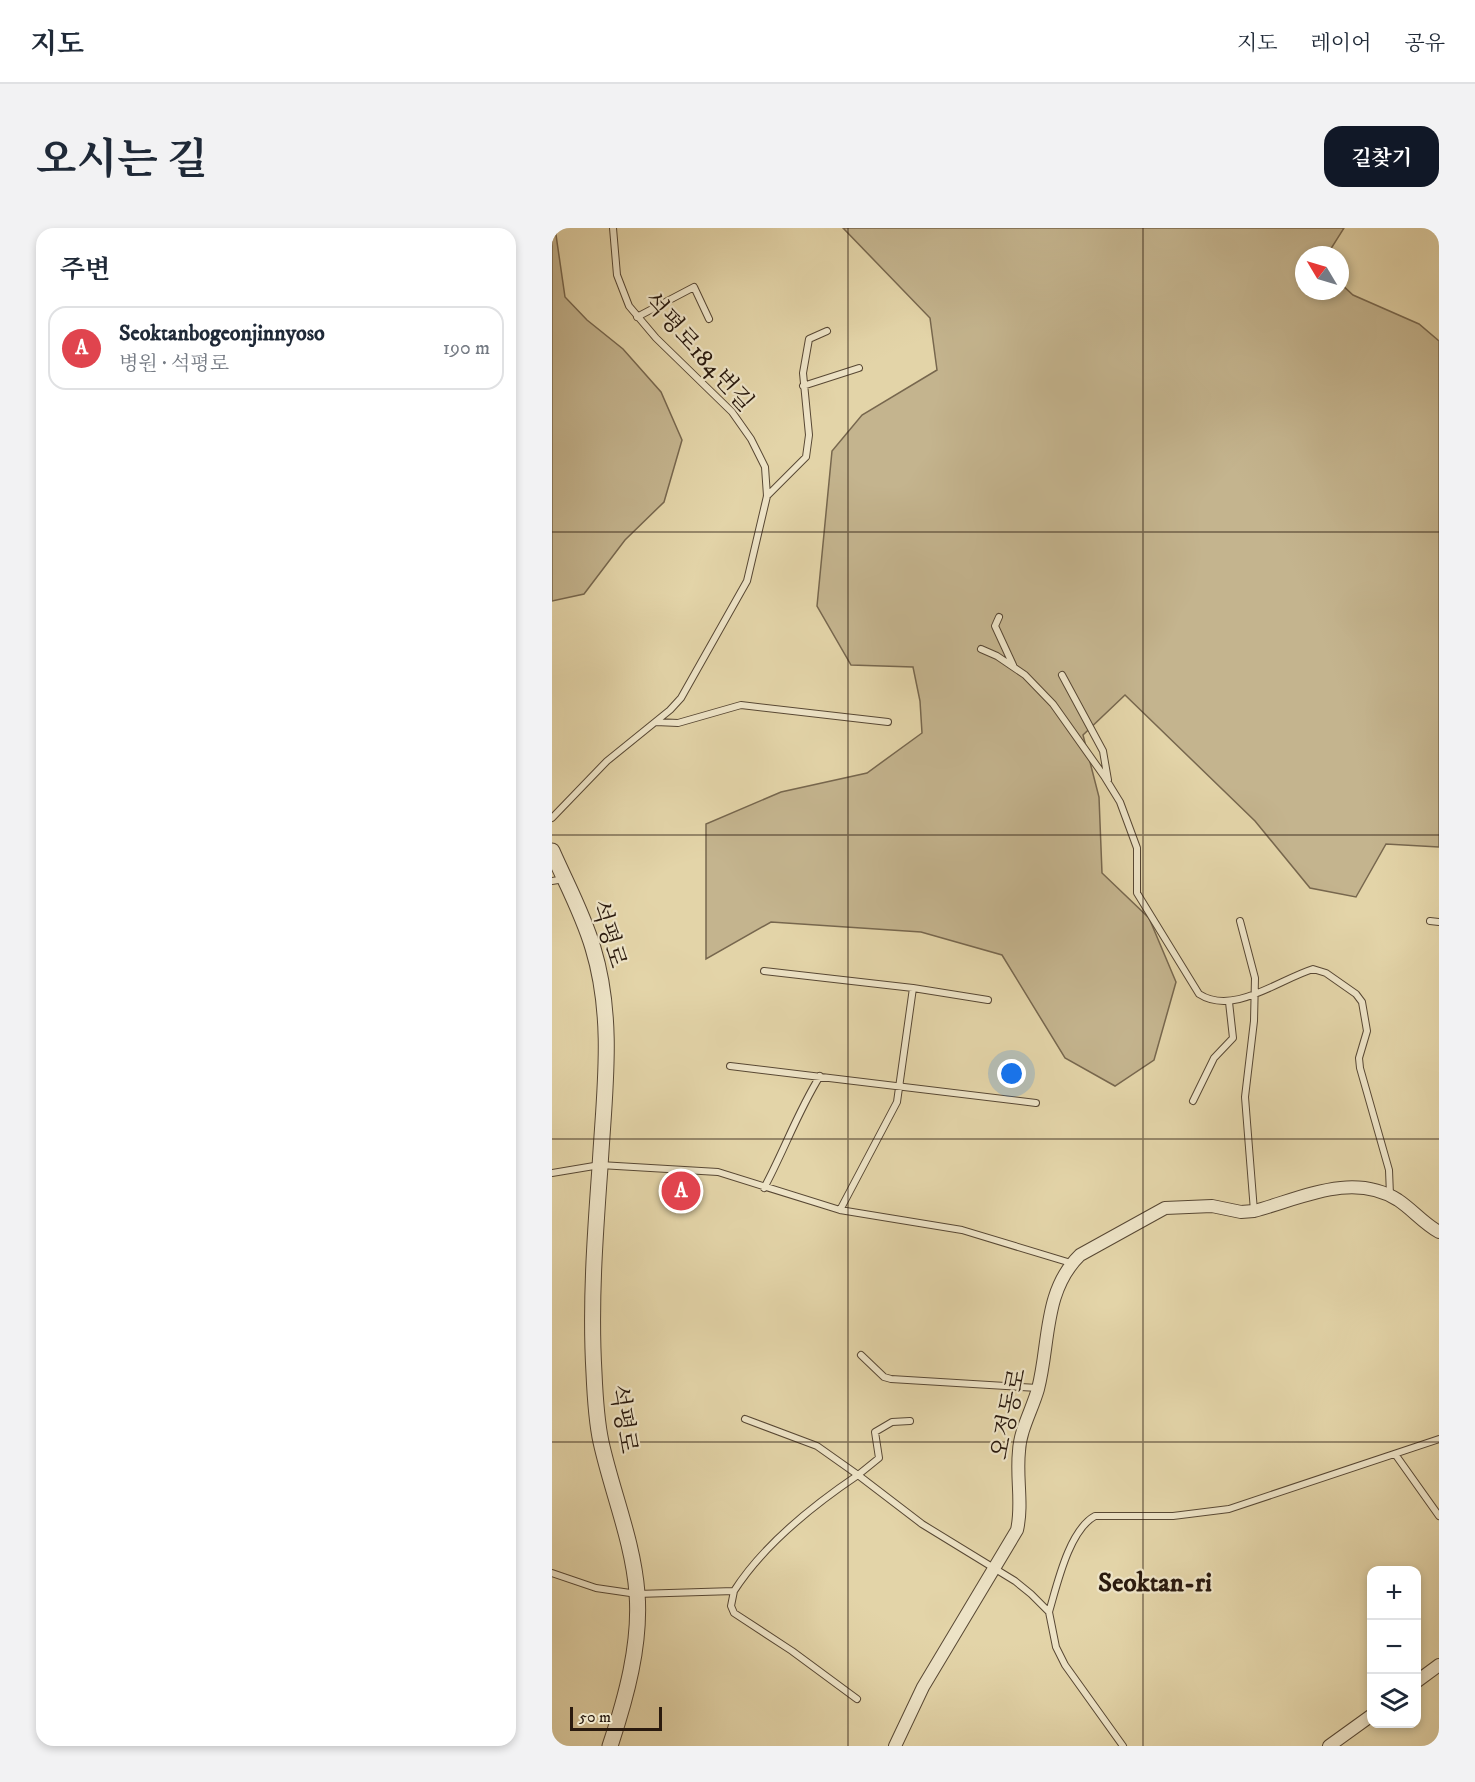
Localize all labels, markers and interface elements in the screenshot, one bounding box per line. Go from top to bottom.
text: 지도 [30,27,84,62]
text: 지도 [1237,31,1278,57]
text: 레이어 [1311,31,1371,57]
text: 공유 [1404,31,1445,57]
button: 길찾기 [1324,126,1439,187]
text: 오시는 길 [36,135,207,187]
north arrow [1295,246,1349,300]
text: 주변 [60,254,110,287]
street label: 석평로184번길 [636,286,760,418]
text: Seoktanbogeonjinnyoso [119,320,325,347]
text: A [75,336,88,361]
text: 190 m [443,336,490,361]
text: 병원 · 석평로 [119,352,229,377]
street label: 석평로 [583,896,633,972]
your location [997,1059,1026,1088]
pin: A [662,1168,700,1214]
street label: 오정동로 [985,1366,1033,1462]
street label: 석평로 [603,1382,643,1456]
district label: Seoktan-ri [1098,1566,1212,1600]
map controls [1367,1566,1421,1728]
button: + [1367,1566,1421,1620]
button: − [1367,1620,1421,1674]
button: layers [1367,1674,1421,1728]
scale bar [570,1704,662,1732]
text: 50 m [579,1707,611,1727]

